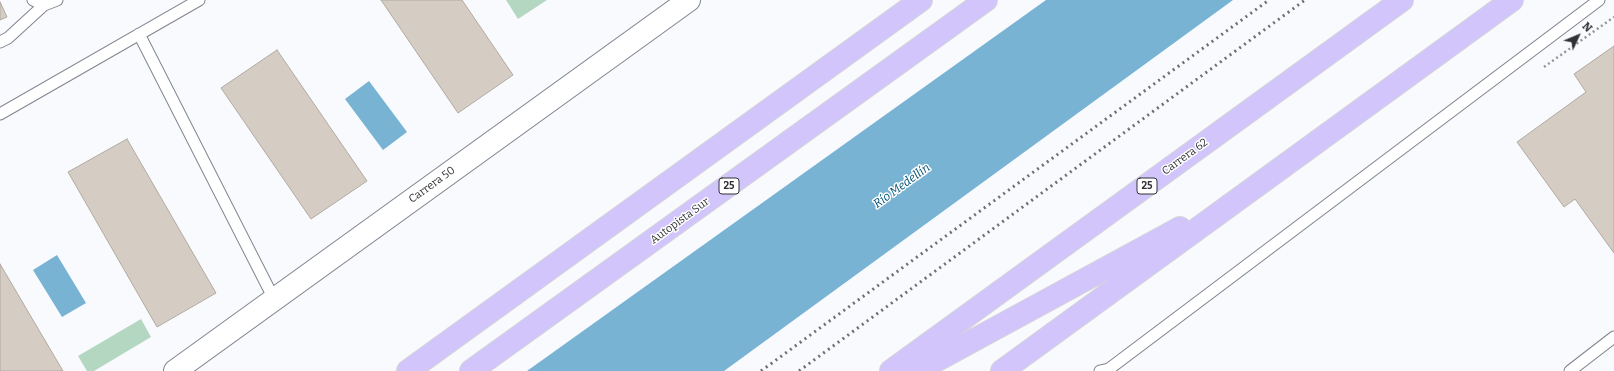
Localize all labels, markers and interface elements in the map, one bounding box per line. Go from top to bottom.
north arrow [1558,16,1598,56]
text: N [1579,20,1595,35]
street label: Carrera 62 [1160,136,1210,178]
water label: Río Medellín [871,161,933,211]
street label: Carrera 50 [406,164,458,206]
road number: 25 [719,178,739,194]
road number: 25 [1137,178,1157,194]
street label: Autopista Sur [648,195,712,247]

